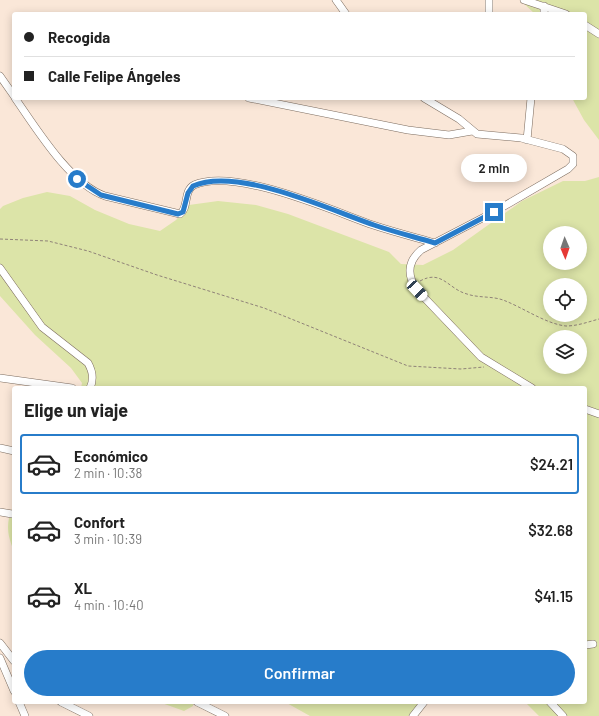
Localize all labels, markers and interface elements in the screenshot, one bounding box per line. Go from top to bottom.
text: Recogida [48,28,110,46]
text: Calle Felipe Ángeles [48,67,180,85]
callout: 2 min [461,154,527,182]
text: 2 min [479,160,509,176]
route start [68,170,86,188]
route end [485,203,503,221]
north arrow [543,226,587,270]
map controls [543,226,587,374]
car [404,277,430,303]
button: locate [543,278,587,322]
button: layers [543,330,587,374]
text: Elige un viaje [24,399,128,421]
icon: car [26,446,62,482]
text: Económico [74,447,148,465]
text: $24.21 [530,455,573,473]
text: 2 min · 10:38 [74,465,142,481]
icon: car [26,512,62,548]
text: Confort [74,513,125,531]
text: $32.68 [528,521,573,539]
text: 3 min · 10:39 [74,531,142,547]
icon: car [26,578,62,614]
text: XL [74,579,92,597]
text: $41.15 [535,587,573,605]
text: 4 min · 10:40 [74,597,144,613]
button: Confirmar [24,650,575,696]

